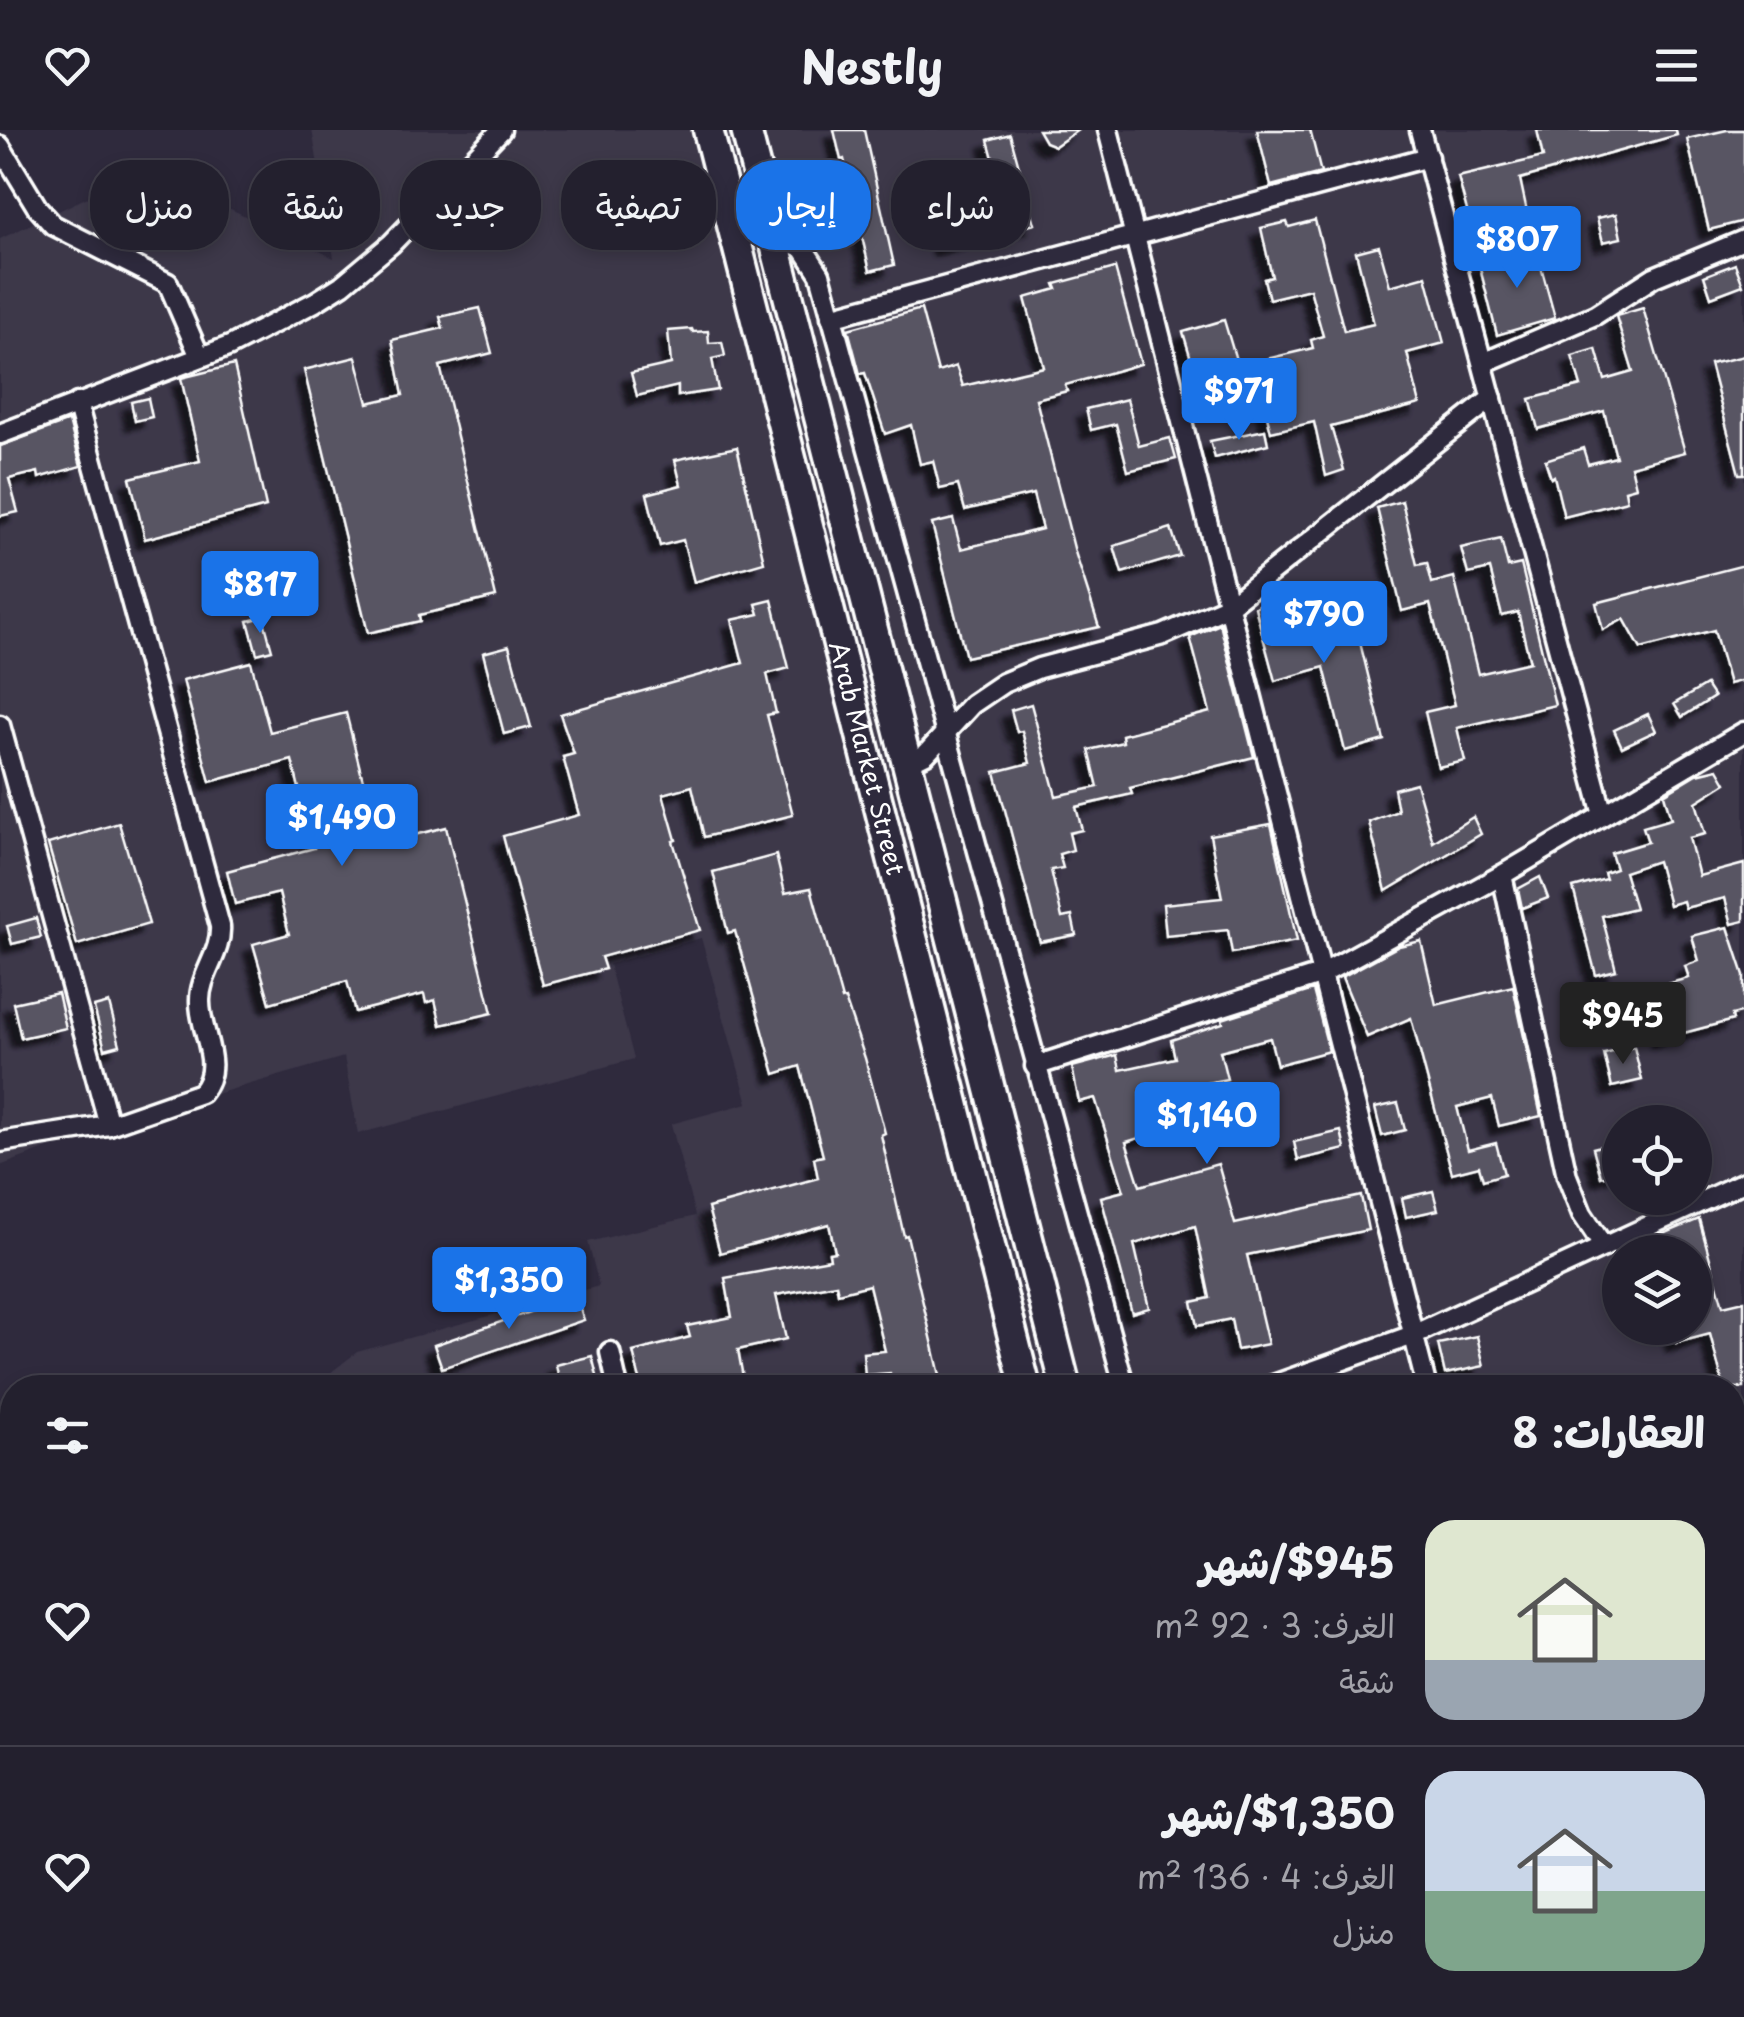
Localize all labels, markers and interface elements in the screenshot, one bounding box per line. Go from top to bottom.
text: Nestly [801,31,943,99]
icon: heart [40,38,95,93]
icon: menu [1649,38,1704,93]
chip: منزل [90,160,229,250]
chip: شقة [249,160,380,250]
chip: جديد [400,160,541,250]
chip: تصفية [561,160,716,250]
chip: إيجار [736,160,871,250]
chip: شراء [891,160,1030,250]
pin: $807 [1458,206,1576,291]
text: $807 [1476,214,1558,262]
pin: $971 [1180,358,1298,443]
text: $971 [1204,366,1274,414]
pin: $817 [201,551,319,636]
text: $817 [224,559,296,607]
pin: $790 [1265,581,1383,666]
text: $790 [1283,589,1365,637]
street label: Arab Market Street [820,637,916,879]
pin: $1,490 [261,784,423,869]
text: $1,490 [288,792,396,840]
pin: $945 [1564,982,1682,1067]
text: $945 [1582,990,1664,1038]
pin: $1,140 [1126,1082,1288,1167]
text: $1,140 [1157,1090,1257,1138]
map controls [1602,1105,1712,1345]
button: locate [1602,1105,1712,1215]
button: layers [1602,1235,1712,1345]
pin: $1,350 [428,1247,590,1332]
text: $1,350 [454,1255,564,1303]
text: العقارات: 8 [1512,1399,1705,1462]
icon: filters [40,1408,95,1463]
text: $945/شهر [1200,1529,1395,1592]
icon: home [1505,1560,1625,1680]
icon: heart [40,1593,95,1648]
text: الغرف: 3 · 92 m² [1154,1601,1395,1649]
text: شقة [1339,1656,1395,1704]
text: $1,350/شهر [1164,1780,1395,1843]
icon: home [1505,1811,1625,1931]
icon: heart [40,1844,95,1899]
text: الغرف: 4 · 136 m² [1137,1852,1395,1900]
text: منزل [1332,1907,1395,1955]

